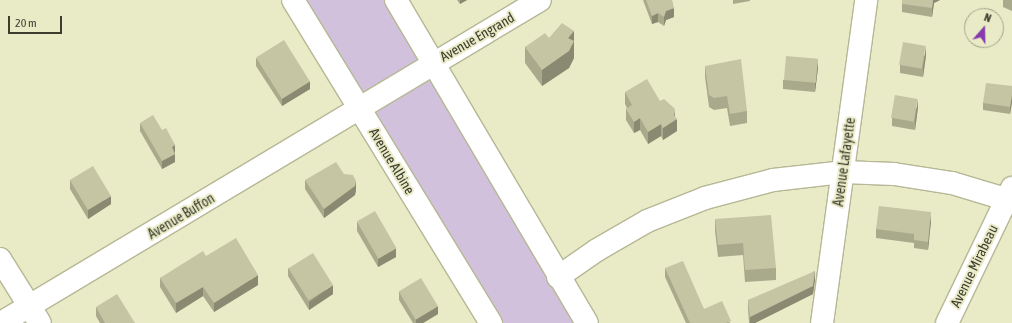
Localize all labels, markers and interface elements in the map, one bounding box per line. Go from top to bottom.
scale bar [10,8,64,34]
north arrow [964,8,1004,48]
street label: Avenue Engrand [437,9,517,65]
text: N [983,11,993,24]
text: 20 m [15,16,37,30]
street label: Avenue Lafayette [829,117,859,207]
street label: Avenue Albine [366,125,418,197]
street label: Avenue Buffon [145,189,217,243]
street label: Avenue Mirabeau [947,222,1001,310]

